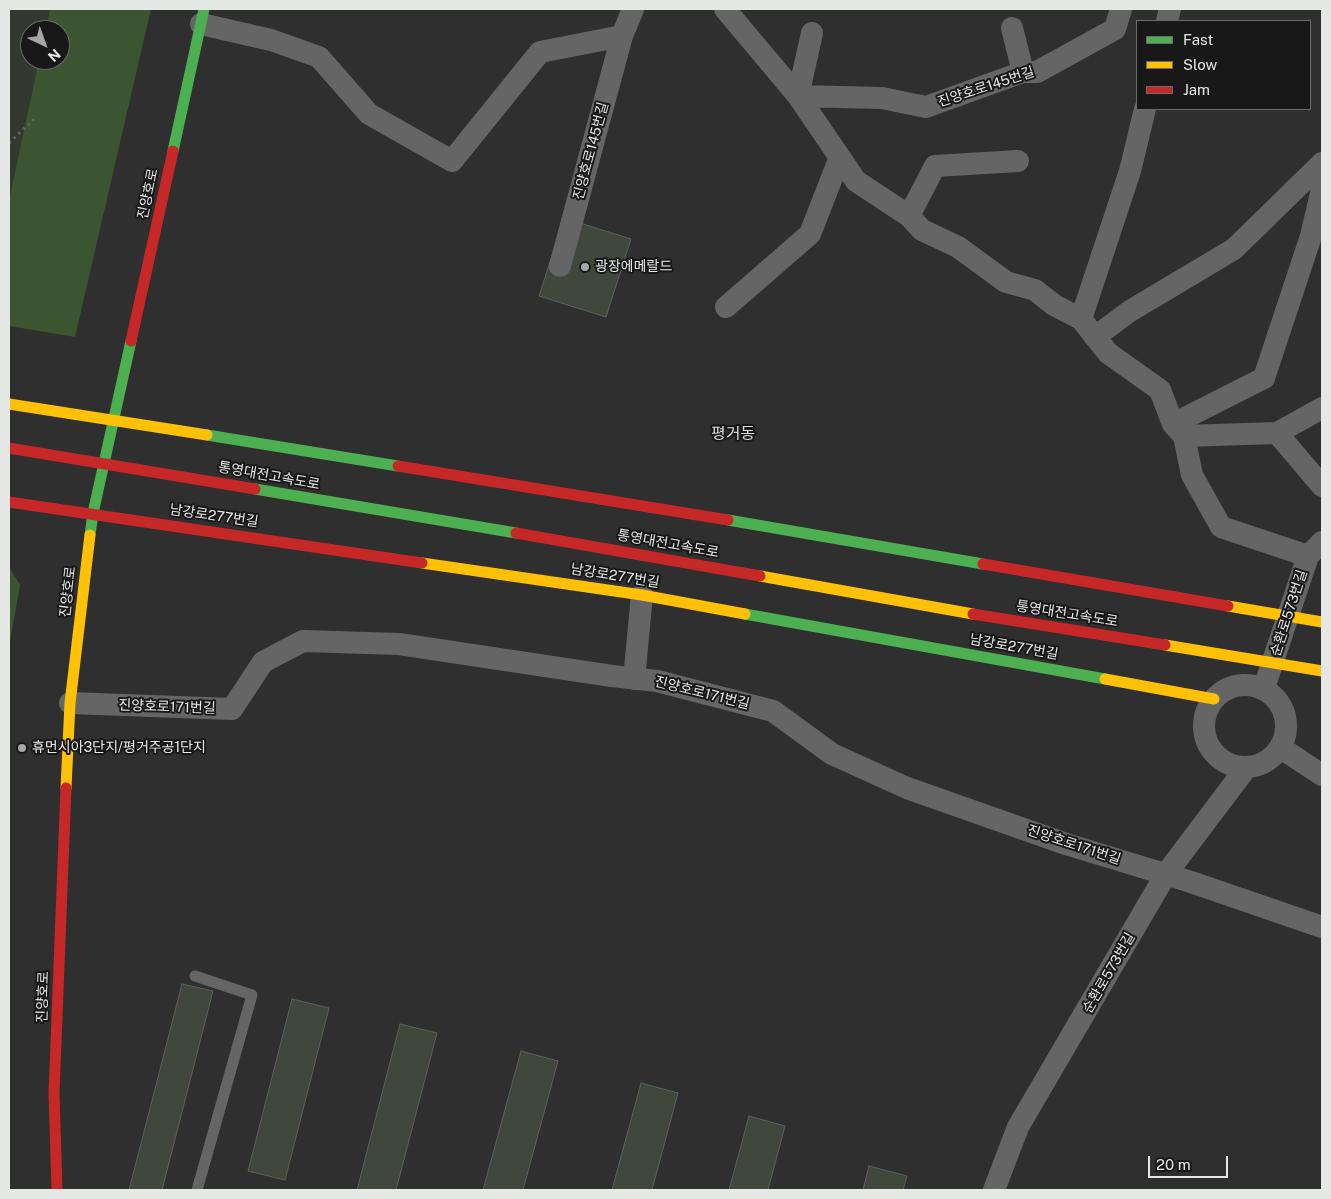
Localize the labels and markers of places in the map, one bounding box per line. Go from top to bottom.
place label: 광장에메랄드 [595,259,672,275]
marker: 광장에메랄드 [579,261,591,273]
place label: 휴먼시아3단지/평거주공1단지 [32,740,206,756]
marker: 휴먼시아3단지/평거주공1단지 [16,742,28,754]

